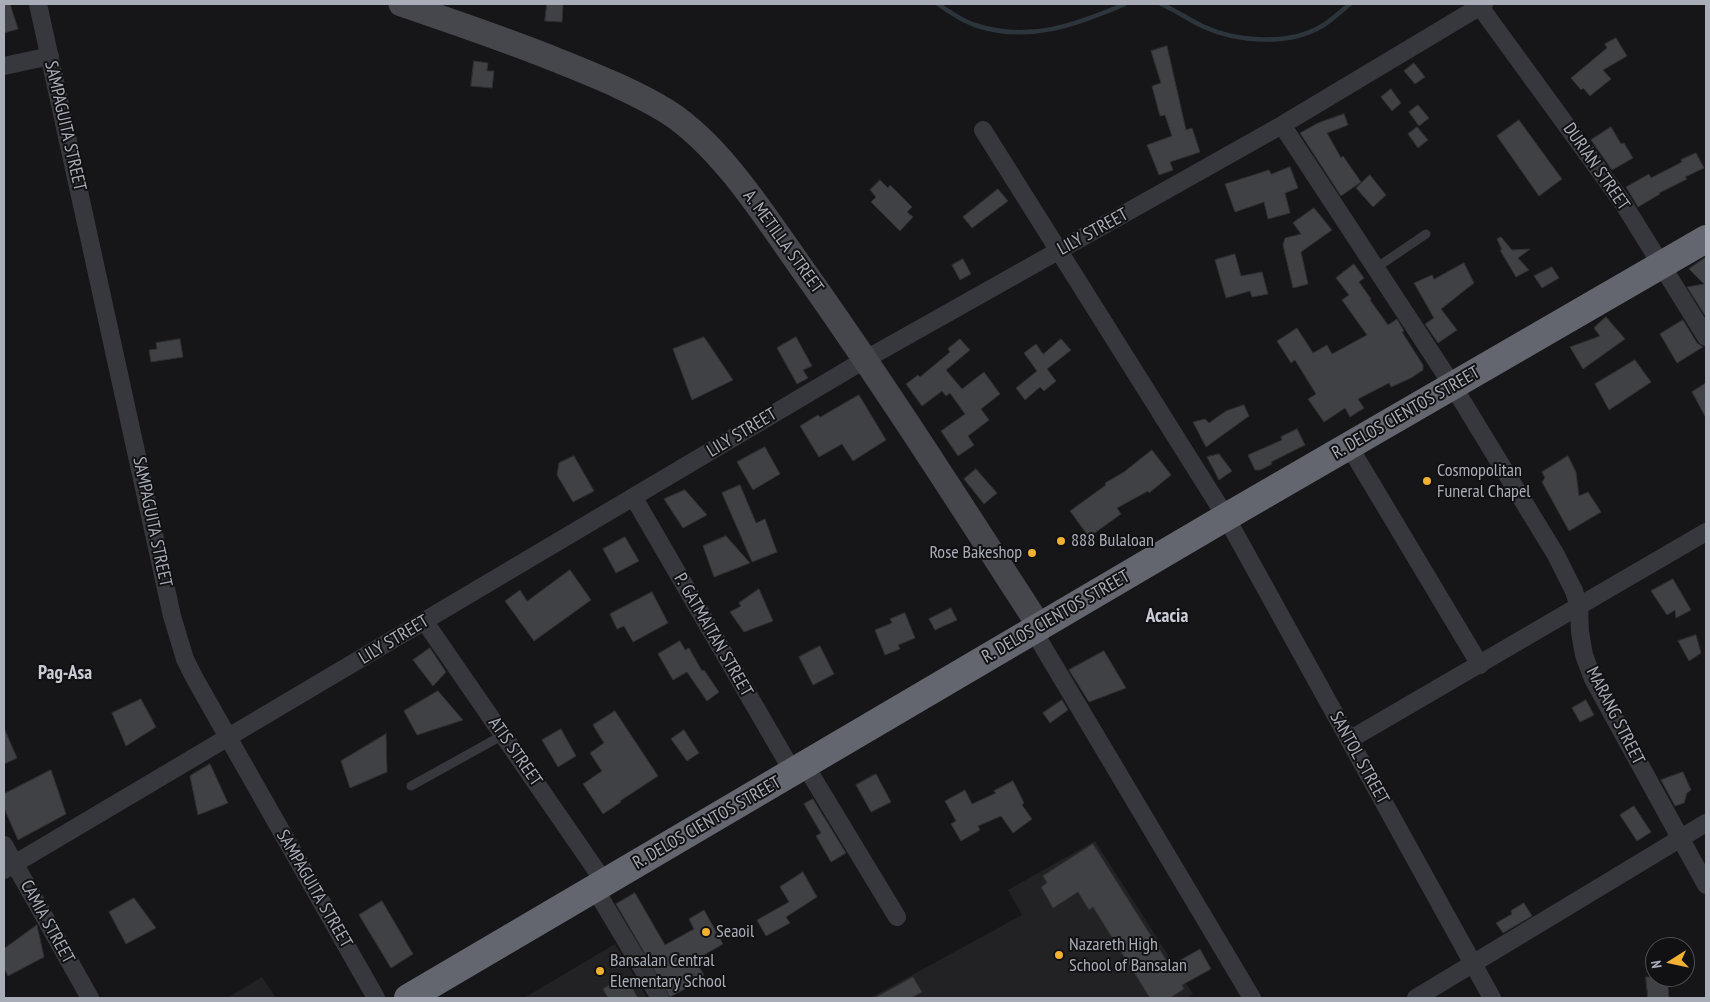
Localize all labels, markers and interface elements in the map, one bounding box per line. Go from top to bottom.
street label: SAMPAGUITA STREET [40,59,90,193]
street label: DURIAN STREET [1558,119,1634,215]
street label: A. METILLA STREET [738,186,828,298]
street label: LILY STREET [1054,204,1132,260]
street label: R. DELOS CIENTOS STREET [1328,362,1484,464]
street label: LILY STREET [703,404,781,462]
street label: SAMPAGUITA STREET [128,455,176,589]
place label: Cosmopolitan Funeral Chapel [1437,460,1531,502]
marker: Cosmopolitan Funeral Chapel [1421,475,1433,487]
place label: 888 Bulaloan [1071,530,1154,552]
marker: 888 Bulaloan [1055,535,1067,547]
place label: Rose Bakeshop [929,542,1022,564]
marker: Rose Bakeshop [1026,547,1038,559]
street label: R. DELOS CIENTOS STREET [978,566,1134,668]
street label: P. GATMAITAN STREET [669,569,757,701]
district label: Acacia [1146,606,1188,628]
street label: LILY STREET [355,611,433,669]
district label: Pag-Asa [38,663,92,685]
street label: MARANG STREET [1581,663,1649,769]
street label: SANTOL STREET [1325,708,1393,808]
street label: ATIS STREET [483,713,547,791]
street label: R. DELOS CIENTOS STREET [629,772,785,874]
street label: SAMPAGUITA STREET [271,826,357,952]
street label: CAMIA STREET [15,876,79,968]
place label: Seaoil [716,921,754,943]
marker: Seaoil [700,926,712,938]
place label: Nazareth High School of Bansalan [1069,934,1187,976]
north arrow [1645,937,1695,987]
marker: Nazareth High School of Bansalan [1053,949,1065,961]
place label: Bansalan Central Elementary School [610,950,726,992]
text: N [1647,959,1666,970]
marker: Bansalan Central Elementary School [594,965,606,977]

